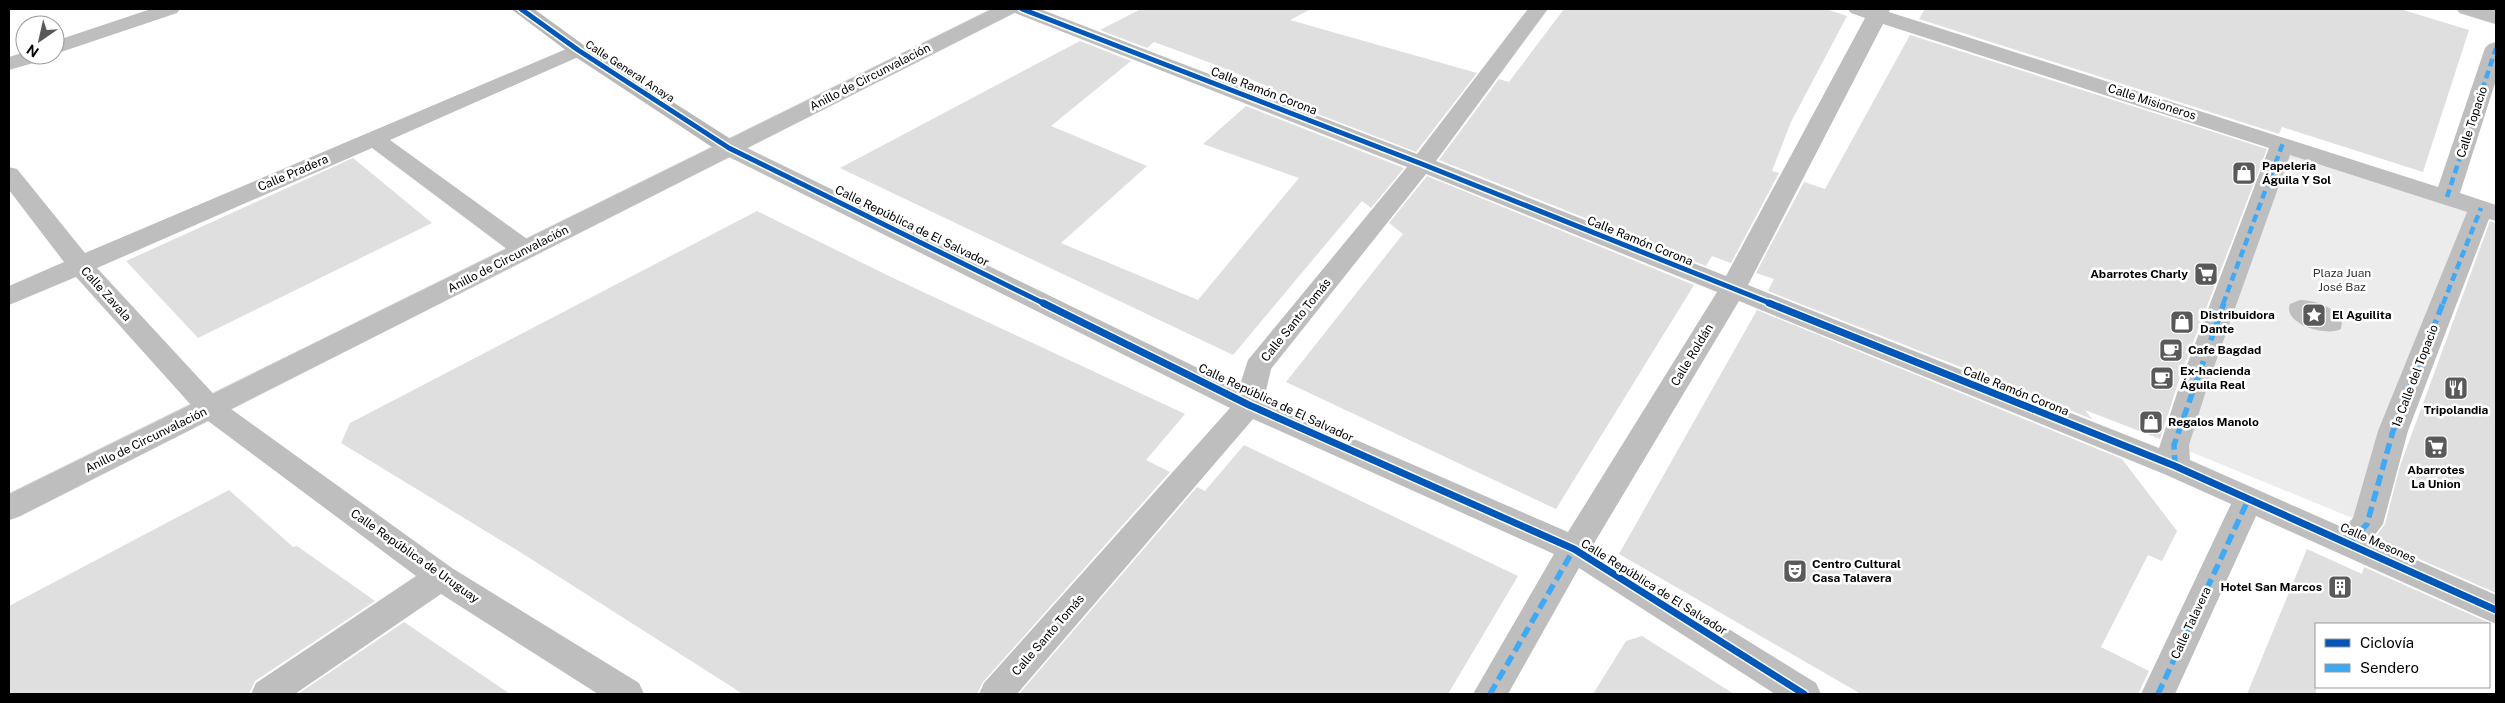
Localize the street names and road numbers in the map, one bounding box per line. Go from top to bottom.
street label: Calle General Anaya [583,38,677,104]
street label: Anillo de Circunvalación [807,40,933,114]
street label: Calle Ramón Corona [1209,64,1319,118]
street label: Calle Misioneros [2106,81,2198,123]
street label: Calle Topacio [2454,84,2490,159]
street label: Calle Pradera [256,152,330,194]
street label: Calle República de El Salvador [833,183,992,270]
street label: Calle Ramón Corona [1585,213,1695,269]
street label: Anillo de Circunvalación [445,222,571,296]
street label: Calle Zavala [78,264,134,324]
street label: Calle Santo Tomás [1258,276,1334,364]
street label: Calle Roldán [1668,321,1716,389]
street label: 1a Calle del Topacio [2389,322,2441,429]
street label: Calle República de El Salvador [1196,361,1356,445]
street label: Calle Ramón Corona [1961,363,2071,419]
street label: Anillo de Circunvalación [83,404,209,476]
street label: Calle República de Uruguay [348,506,482,606]
street label: Calle Mesones [2338,520,2418,566]
street label: Calle República de El Salvador [1578,536,1730,638]
street label: Calle Talavera [2168,585,2214,661]
street label: Calle Santo Tomás [1009,592,1087,678]

